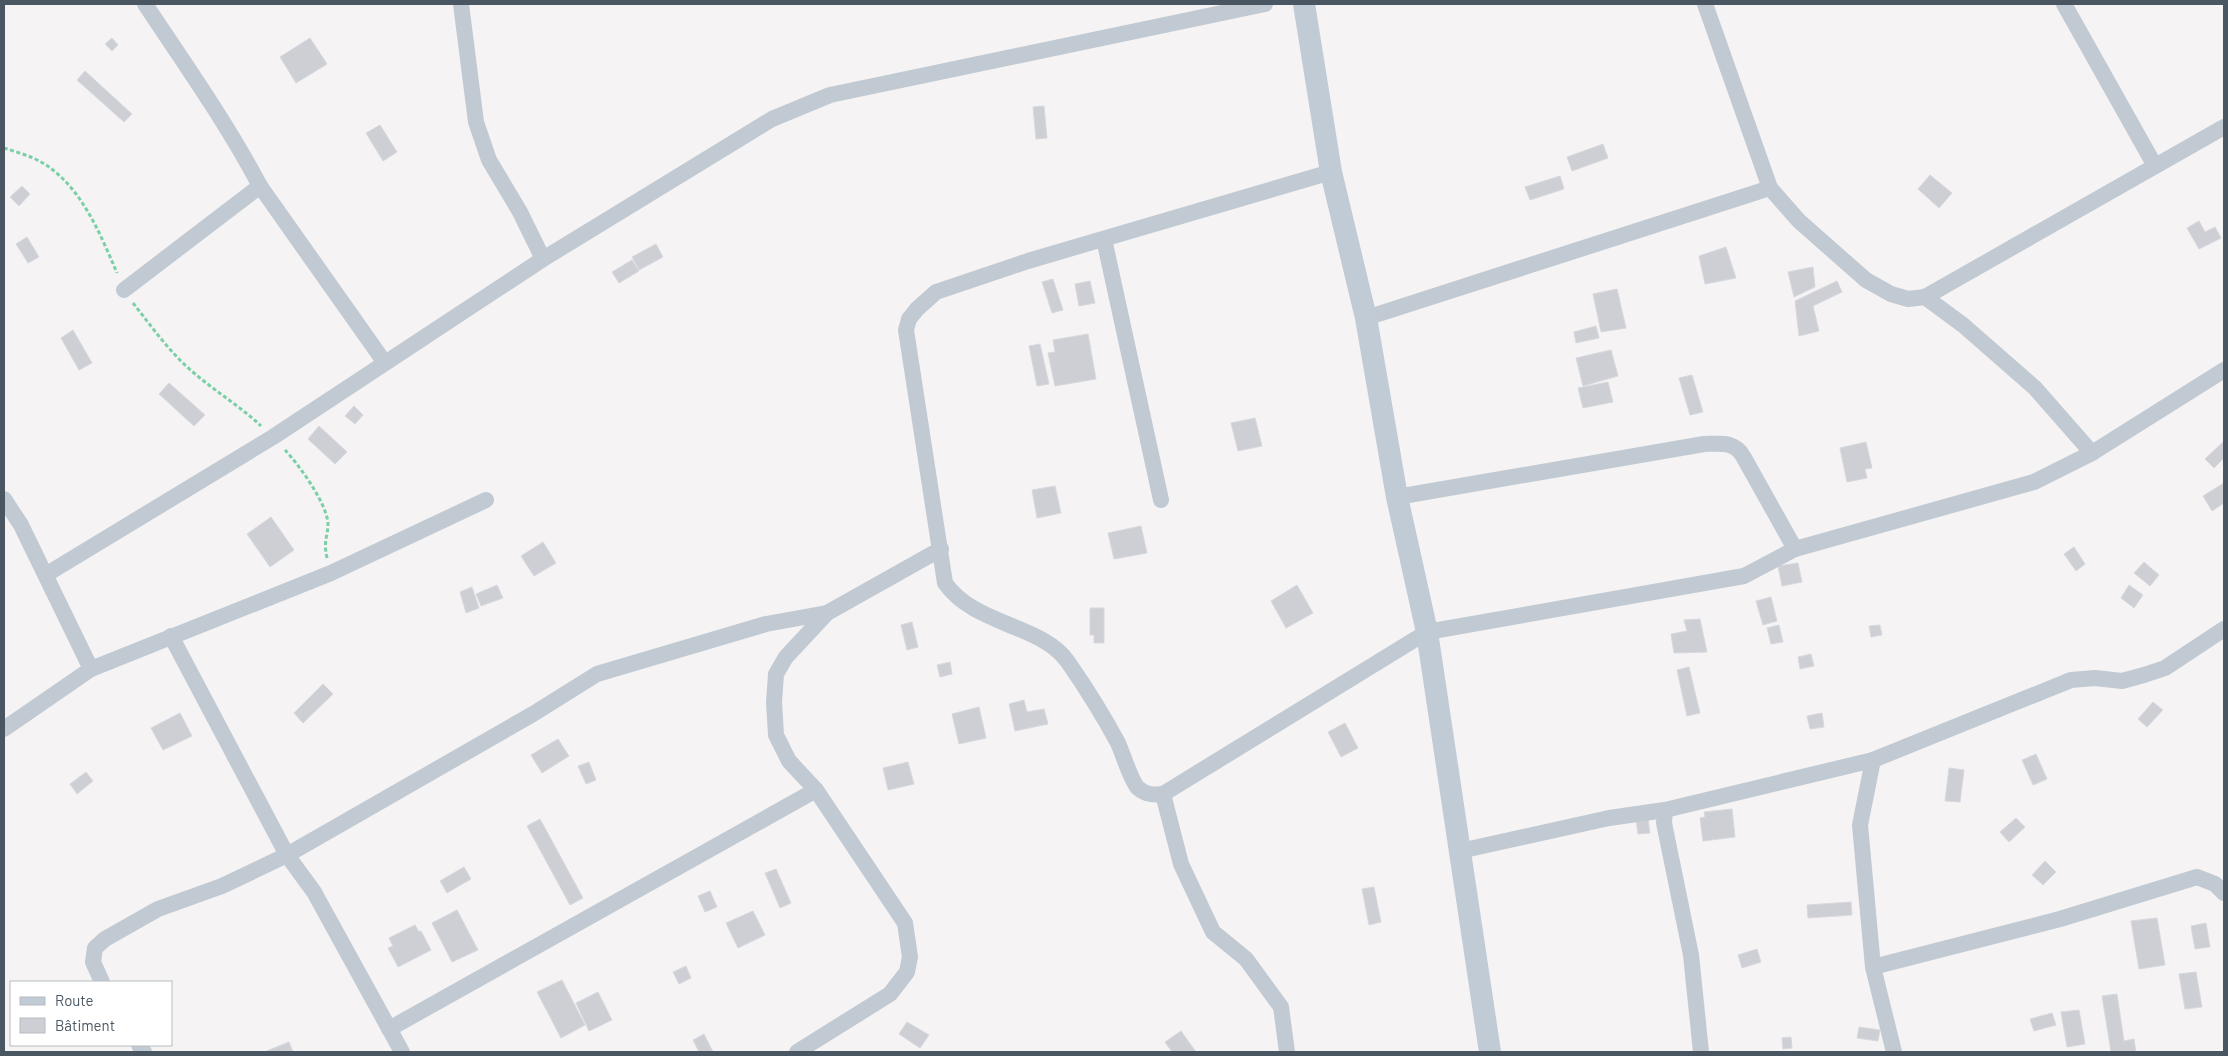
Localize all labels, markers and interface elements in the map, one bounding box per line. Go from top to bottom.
legend [10,981,172,1046]
text: Route [55,991,94,1009]
text: Bâtiment [55,1016,115,1034]

